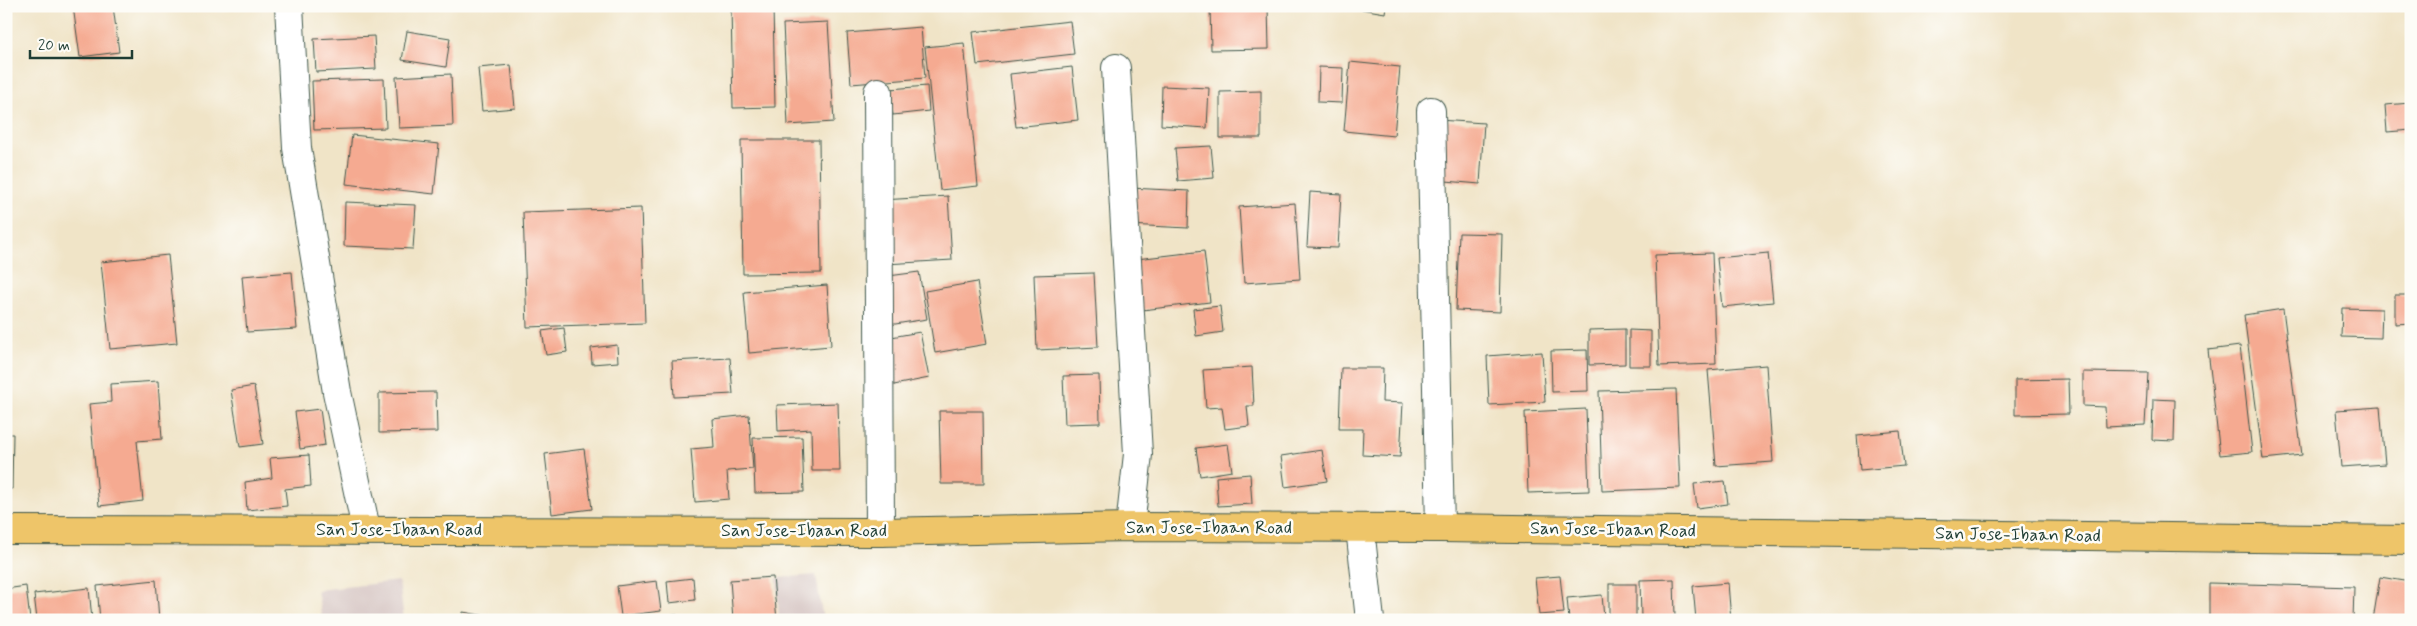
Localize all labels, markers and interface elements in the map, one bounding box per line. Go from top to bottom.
scale bar [30,28,132,60]
text: 20 m [38,36,70,56]
street label: San Jose-Ibaan Road [1126,516,1292,540]
street label: San Jose-Ibaan Road [1530,517,1696,543]
street label: San Jose-Ibaan Road [316,518,482,542]
street label: San Jose-Ibaan Road [721,519,887,543]
street label: San Jose-Ibaan Road [1935,522,2101,548]

